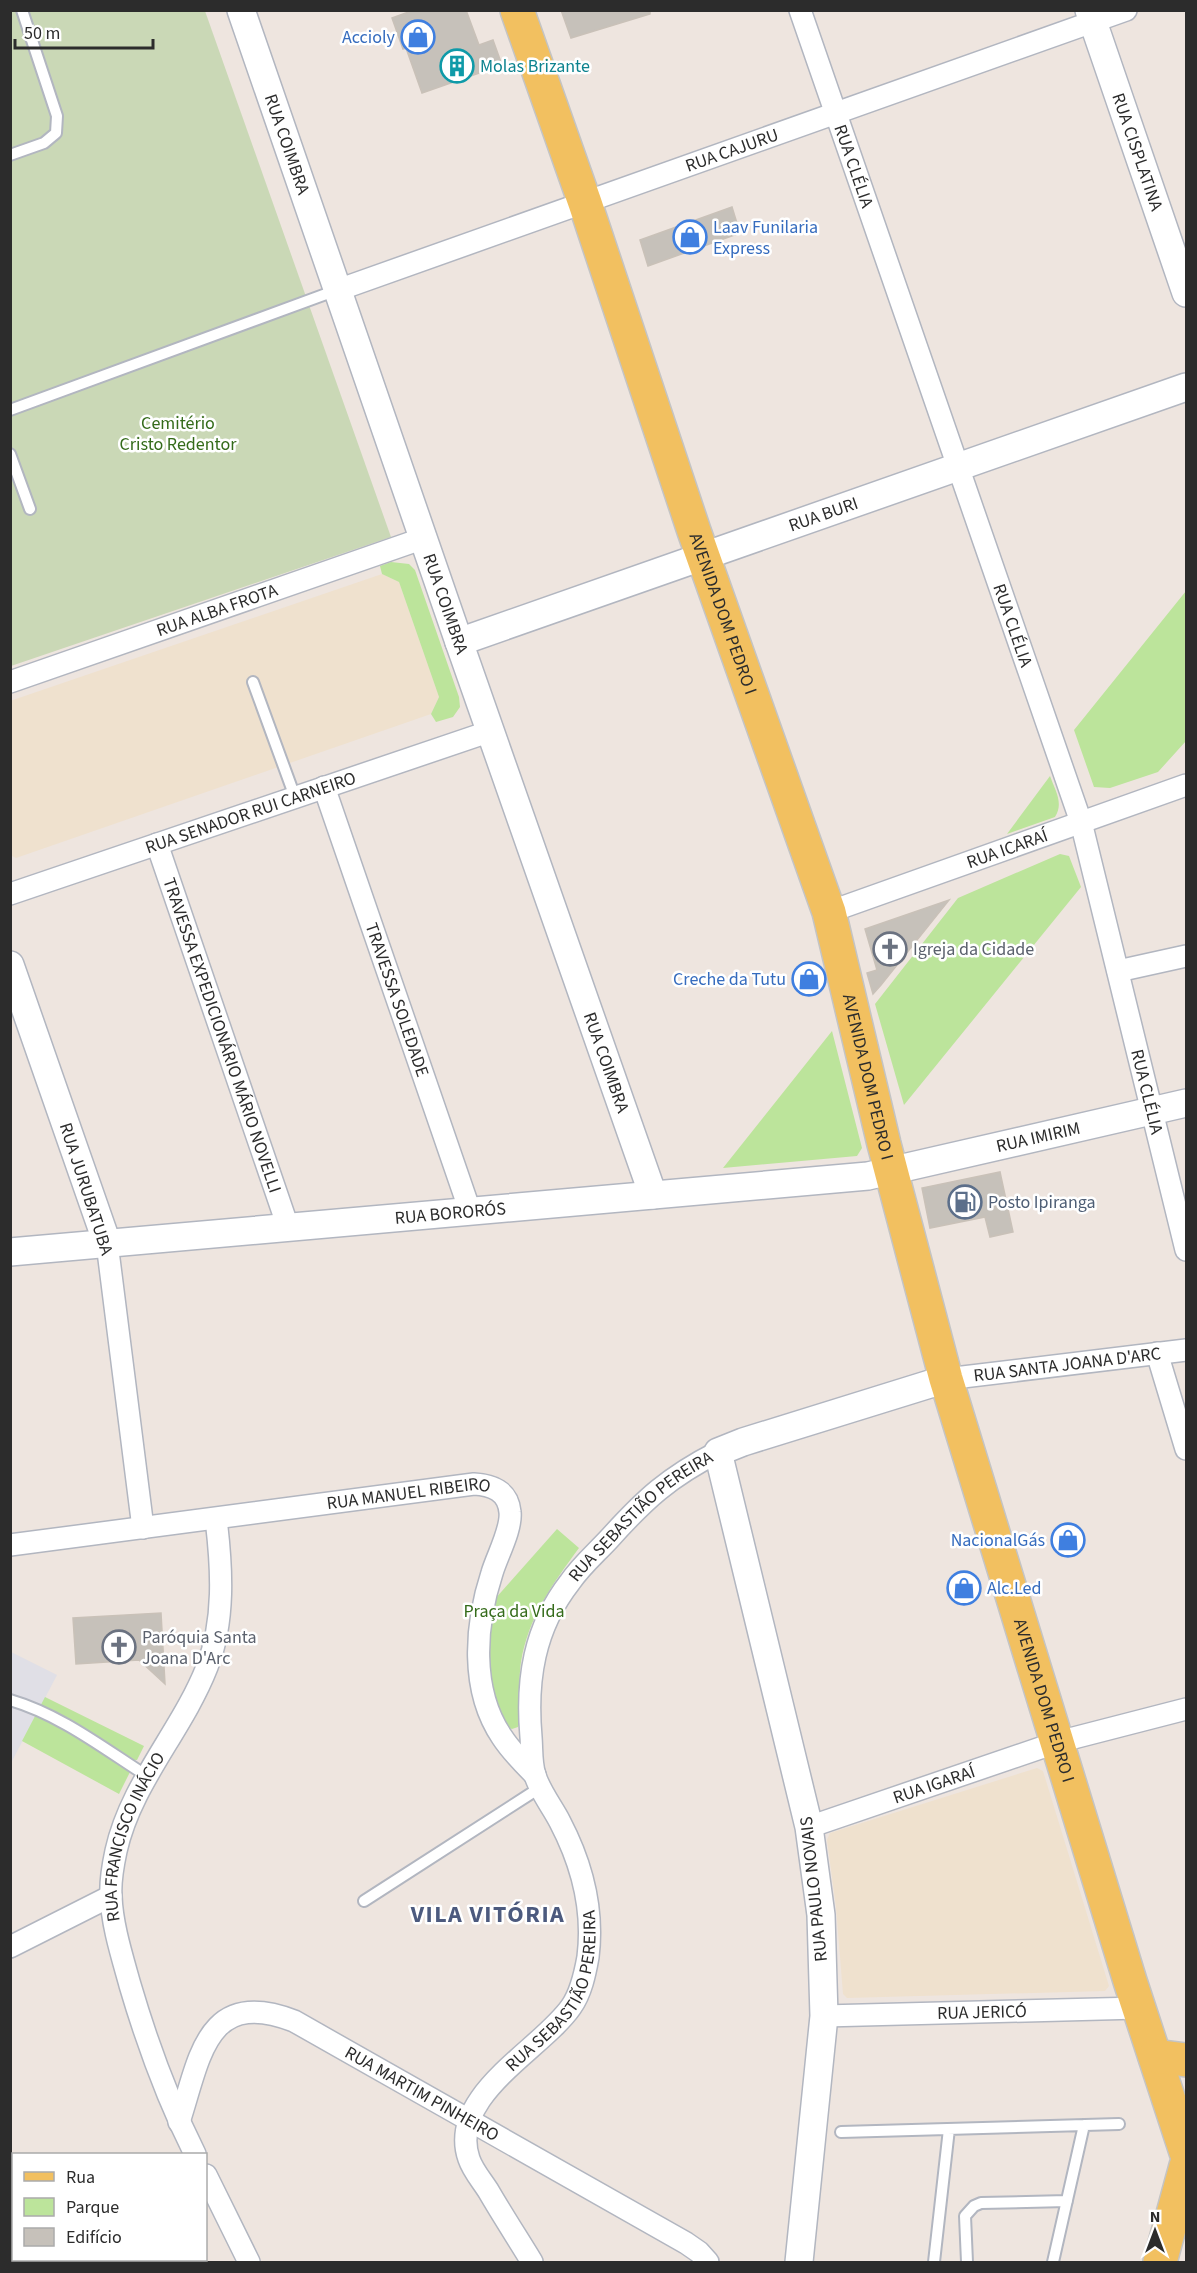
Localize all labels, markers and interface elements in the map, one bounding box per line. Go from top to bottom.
scale bar [15,12,153,50]
shop icon: Accioly [400,19,436,55]
text: 50 m [24,21,60,46]
place label: Accioly [342,25,396,50]
building icon: Molas Brizante [439,48,475,84]
place label: Molas Brizante [480,54,590,79]
street label: RUA COIMBRA [258,90,316,198]
street label: RUA CISPLATINA [1106,90,1170,214]
street label: RUA CLÉLIA [828,121,880,211]
street label: RUA CAJURU [682,122,782,178]
place label: Laav Funilaria Express [713,215,818,261]
shop icon: Laav Funilaria Express [672,219,708,255]
park label: Cemitério Cristo Redentor [120,411,237,457]
street label: RUA BURI [785,490,861,538]
street label: AVENIDA DOM PEDRO I [683,529,763,698]
street label: RUA COIMBRA [417,550,475,658]
street label: RUA ALBA FROTA [153,577,281,643]
street label: RUA CLÉLIA [987,580,1039,670]
street label: RUA SENADOR RUI CARNEIRO [142,765,359,860]
street label: RUA ICARAÍ [963,822,1052,875]
street label: TRAVESSA EXPEDICIONÁRIO MÁRIO NOVELLI [157,874,288,1196]
street label: TRAVESSA SOLEDADE [359,919,435,1080]
church icon: Igreja da Cidade [872,931,908,967]
place label: Igreja da Cidade [913,937,1034,962]
shop icon: Creche da Tutu [791,961,827,997]
place label: Creche da Tutu [673,967,786,992]
street label: AVENIDA DOM PEDRO I [836,991,900,1163]
street label: RUA COIMBRA [577,1009,636,1116]
street label: RUA CLÉLIA [1125,1047,1170,1137]
street label: RUA IMIRIM [994,1115,1083,1159]
street label: RUA JURUBATUBA [53,1120,119,1259]
fuel station icon: Posto Ipiranga [947,1184,983,1220]
place label: Posto Ipiranga [988,1190,1096,1215]
street label: RUA BORORÓS [394,1196,507,1230]
street label: RUA SANTA JOANA D'ARC [972,1341,1162,1388]
street label: RUA SEBASTIÃO PEREIRA [562,1444,717,1587]
street label: RUA MANUEL RIBEIRO [325,1471,493,1516]
shop icon: NacionalGás [1050,1522,1086,1558]
place label: NacionalGás [951,1528,1045,1553]
shop icon: Alc.Led [946,1570,982,1606]
place label: Alc.Led [987,1576,1042,1601]
park label: Praça da Vida [463,1599,565,1624]
street label: AVENIDA DOM PEDRO I [1007,1615,1081,1785]
place label: Paróquia Santa Joana D'Arc [142,1625,257,1671]
church icon: Paróquia Santa Joana D'Arc [101,1629,137,1665]
street label: RUA FRANCISCO INÁCIO [98,1747,171,1923]
street label: RUA IGARAÍ [890,1758,979,1810]
street label: RUA PAULO NOVAIS [794,1815,834,1963]
district label: VILA VITÓRIA [410,1897,565,1932]
street label: RUA SEBASTIÃO PEREIRA [500,1909,602,2077]
street label: RUA JERICÓ [937,1998,1027,2026]
street label: RUA MARTIM PINHEIRO [340,2040,504,2147]
legend [12,2153,207,2261]
text: Rua [66,2165,95,2190]
text: Parque [66,2195,119,2220]
north arrow [1125,2201,1185,2261]
text: N [1150,2206,1160,2228]
text: Edifício [66,2225,122,2250]

